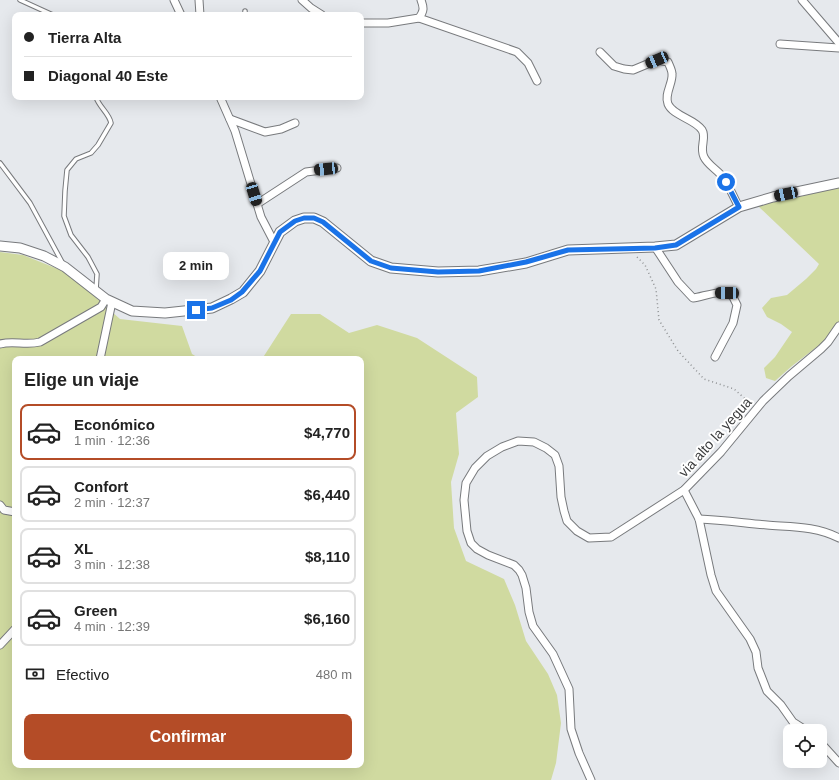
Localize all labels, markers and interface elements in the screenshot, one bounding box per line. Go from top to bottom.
text: Tierra Alta [48,29,121,46]
car [644,50,670,70]
text: Diagonal 40 Este [48,67,168,84]
car [313,162,339,176]
route start [717,173,735,191]
car [245,181,263,207]
car [773,186,799,202]
callout: 2 min [163,252,229,280]
text: 2 min [179,258,213,273]
car [715,287,739,299]
route end [187,301,205,319]
text: Elige un viaje [24,370,139,390]
street label: via alto la yegua [675,394,755,480]
icon: car [26,414,62,450]
text: Económico [74,416,155,433]
text: $4,770 [304,424,350,441]
text: 1 min · 12:36 [74,433,150,448]
icon: car [26,476,62,512]
text: Confort [74,478,128,495]
text: $6,440 [304,486,350,503]
text: 2 min · 12:37 [74,495,150,510]
icon: car [26,538,62,574]
text: XL [74,540,93,557]
text: $8,110 [305,548,350,565]
text: 3 min · 12:38 [74,557,150,572]
icon: car [26,600,62,636]
text: Green [74,602,117,619]
text: $6,160 [304,610,350,627]
text: 4 min · 12:39 [74,619,150,634]
icon: cash [24,663,46,685]
text: Efectivo [56,666,109,683]
text: 480 m [316,667,352,682]
button: Confirmar [24,714,352,760]
map controls [783,724,827,768]
button: locate [783,724,827,768]

